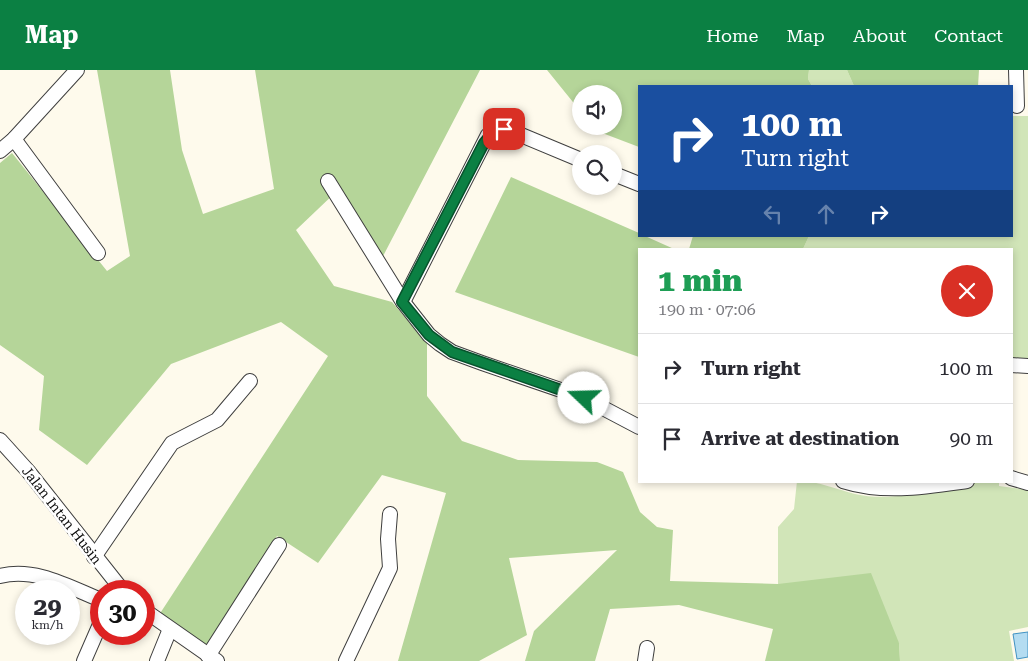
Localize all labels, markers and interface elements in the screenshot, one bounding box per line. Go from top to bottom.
text: Map [25,21,79,49]
text: Home [706,25,758,46]
text: Map [786,25,825,46]
text: About [853,25,906,46]
text: Contact [934,25,1003,46]
map controls [572,85,622,195]
button: sound [572,85,622,135]
text: 100 m [741,104,842,145]
icon: right [658,105,723,170]
pin [483,108,525,150]
icon: arrive [490,115,518,143]
button: search [572,145,622,195]
text: Turn right [741,146,849,171]
icon: left [759,200,787,228]
icon: ahead [812,200,840,228]
icon: right [865,200,893,228]
text: 1 min [658,263,742,298]
button: close [941,265,993,317]
text: 190 m · 07:06 [658,300,756,319]
icon: right [658,355,686,383]
text: Turn right [701,357,801,380]
text: 100 m [939,357,993,380]
position arrow [557,371,609,423]
icon: arrive [658,425,686,453]
text: Arrive at destination [701,427,899,450]
text: 90 m [950,427,993,450]
street label: Jalan Intan Husin [19,463,105,567]
speed limit sign: 30 [90,580,155,645]
text: 29 [33,592,62,621]
text: km/h [31,618,64,632]

